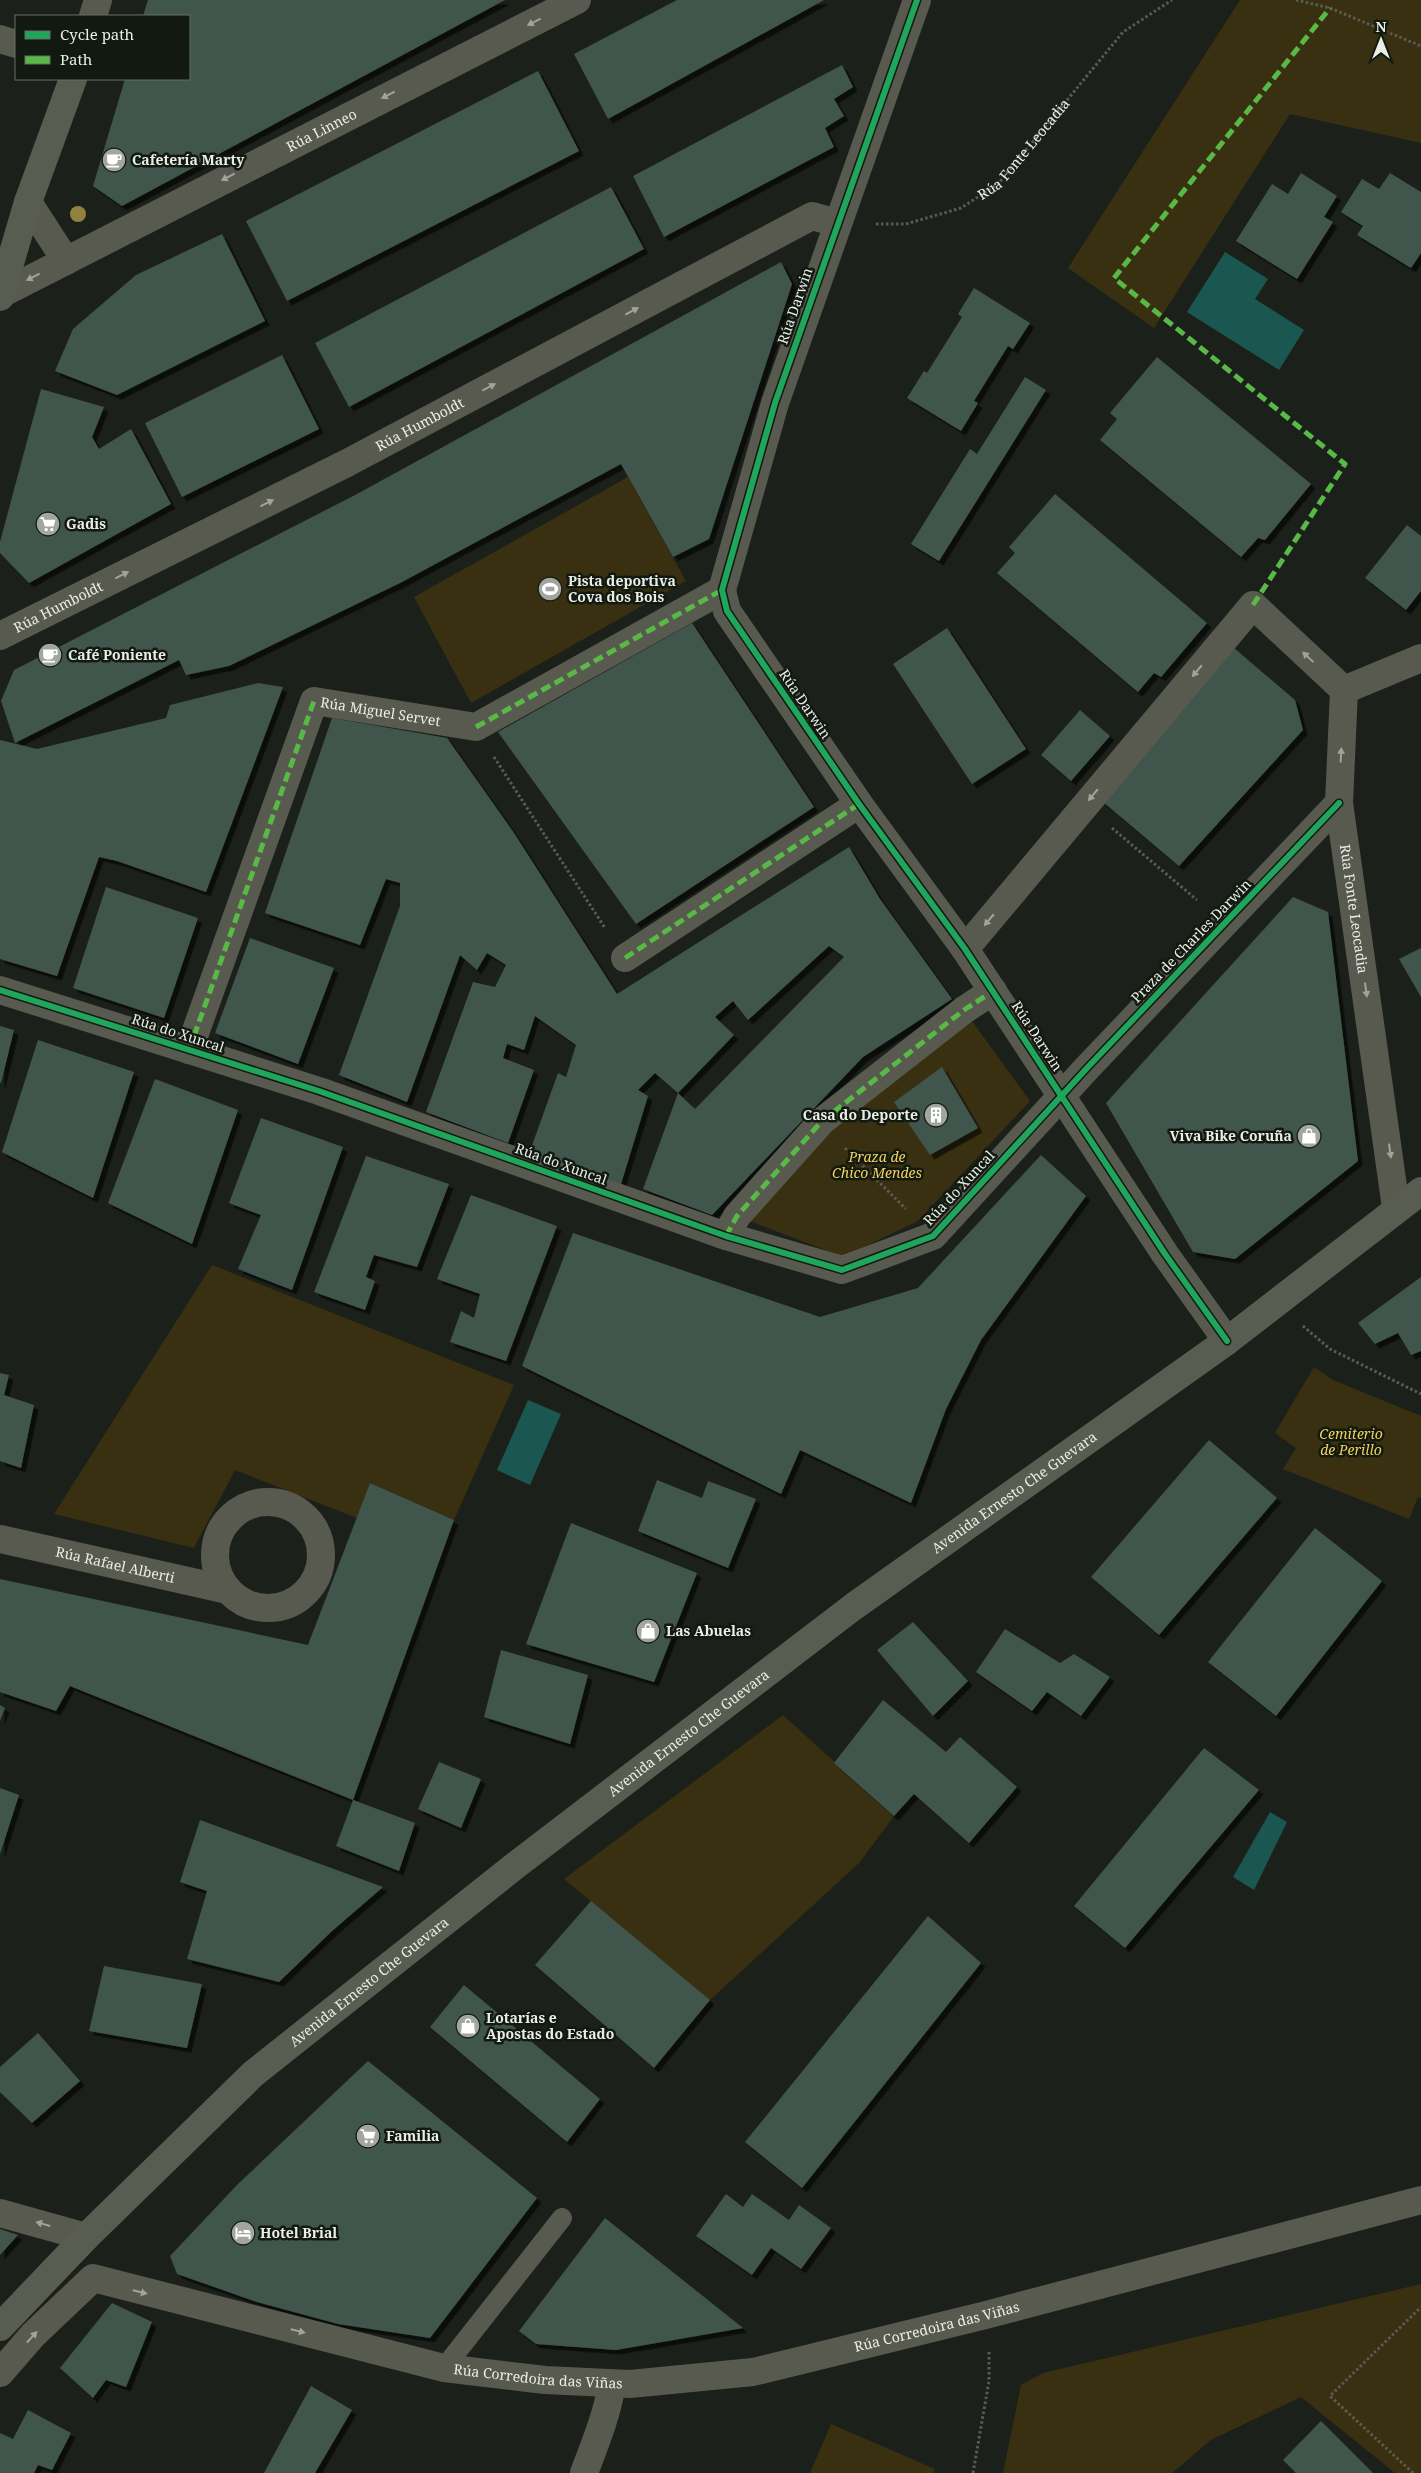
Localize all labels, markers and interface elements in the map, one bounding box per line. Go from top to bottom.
legend [15,15,190,80]
north arrow [1356,15,1406,65]
text: N [1375,17,1387,36]
one-way arrow [526,18,541,26]
text: Cycle path [60,24,135,44]
text: Path [60,49,93,69]
one-way arrow [381,91,396,99]
street label: Rúa Fonte Leocadia [974,94,1074,204]
street label: Rúa Linneo [283,104,360,156]
cafe icon: Cafetería Marty [101,147,127,173]
place label: Cafetería Marty [132,150,245,169]
one-way arrow [221,173,236,181]
street label: Rúa Darwin [773,265,817,347]
one-way arrow [26,273,40,281]
one-way arrow [625,307,640,315]
one-way arrow [482,383,496,391]
street label: Rúa Humboldt [372,393,467,455]
one-way arrow [260,499,274,507]
supermarket icon: Gadis [35,511,61,537]
place label: Gadis [66,514,106,533]
one-way arrow [115,571,129,579]
place label: Pista deportiva Cova dos Bois [568,571,676,606]
street label: Rúa Humboldt [10,576,106,637]
sports icon: Pista deportiva Cova dos Bois [537,576,563,602]
cafe icon: Café Poniente [37,642,63,668]
place label: Café Poniente [68,645,166,664]
one-way arrow [1303,651,1315,663]
one-way arrow [1192,664,1203,677]
street label: Rúa Darwin [775,665,836,742]
street label: Rúa Miguel Servet [319,692,442,730]
one-way arrow [1337,746,1345,762]
one-way arrow [1087,789,1099,801]
street label: Rúa Fonte Leocadia [1336,843,1373,975]
street label: Praza de Charles Darwin [1126,875,1255,1007]
one-way arrow [983,913,994,926]
one-way arrow [1362,982,1370,998]
street label: Rúa Darwin [1008,997,1067,1074]
street label: Rúa do Xuncal [129,1009,227,1057]
building icon: Casa do Deporte [923,1102,949,1128]
place label: Casa do Deporte [803,1105,918,1124]
shop icon: Viva Bike Coruña [1296,1123,1322,1149]
place label: Viva Bike Coruña [1170,1126,1292,1145]
street label: Rúa do Xuncal [513,1138,610,1189]
one-way arrow [1386,1143,1394,1159]
street label: Rúa do Xuncal [919,1146,999,1229]
park label: Praza de Chico Mendes [832,1147,922,1182]
park label: Cemiterio de Perillo [1319,1424,1383,1459]
street label: Avenida Ernesto Che Guevara [928,1427,1100,1557]
street label: Rúa Rafael Alberti [54,1542,177,1587]
shop icon: Las Abuelas [635,1618,661,1644]
place label: Las Abuelas [666,1621,751,1640]
street label: Avenida Ernesto Che Guevara [604,1665,773,1800]
street label: Avenida Ernesto Che Guevara [285,1912,452,2051]
place label: Lotarías e Apostas do Estado [486,2008,614,2043]
shop icon: Lotarías e Apostas do Estado [455,2013,481,2039]
supermarket icon: Familia [355,2123,381,2149]
place label: Familia [386,2126,440,2145]
one-way arrow [36,2220,51,2228]
hotel icon: Hotel Brial [230,2220,256,2246]
place label: Hotel Brial [260,2223,337,2242]
one-way arrow [133,2288,148,2296]
street label: Rúa Corredoira das Viñas [852,2297,1021,2356]
one-way arrow [290,2328,305,2336]
one-way arrow [26,2331,38,2343]
street label: Rúa Corredoira das Viñas [453,2359,623,2393]

